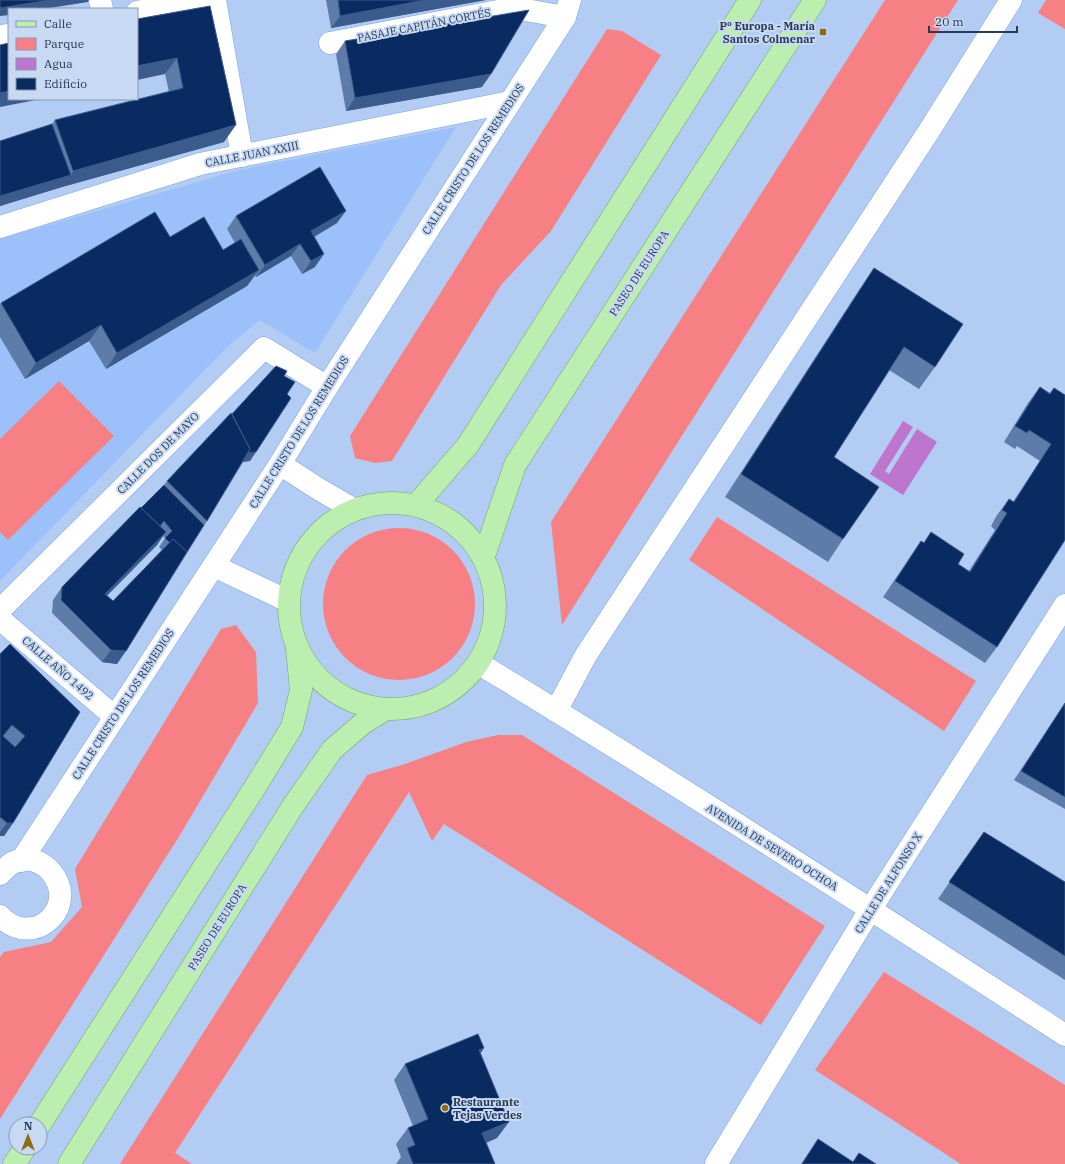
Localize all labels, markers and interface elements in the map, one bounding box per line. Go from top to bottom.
street label: PASAJE CAPITÁN CORTÉS [356,5,492,45]
legend [8,8,138,100]
scale bar [929,8,1017,34]
text: 20 m [935,14,964,29]
text: Calle [44,16,72,31]
place label: Pº Europa - María Santos Colmenar [720,19,816,46]
marker: Pº Europa - María Santos Colmenar [818,27,828,37]
text: Parque [44,36,84,51]
text: Agua [44,56,73,71]
text: Edificio [44,76,87,91]
street label: CALLE CRISTO DE LOS REMEDIOS [419,81,527,237]
street label: CALLE JUAN XXIII [204,138,300,170]
street label: PASEO DE EUROPA [606,227,672,319]
street label: CALLE CRISTO DE LOS REMEDIOS [246,353,352,511]
street label: CALLE DOS DE MAYO [114,409,202,497]
street label: CALLE CRISTO DE LOS REMEDIOS [69,626,177,782]
street label: CALLE AÑO 1492 [19,633,97,703]
street label: AVENIDA DE SEVERO OCHOA [703,801,841,894]
street label: CALLE DE ALFONSO X [851,830,925,936]
street label: PASEO DE EUROPA [185,881,250,973]
place label: Restaurante Tejas Verdes [453,1095,522,1122]
marker: Restaurante Tejas Verdes [440,1103,450,1113]
north arrow [8,1116,48,1156]
text: N [24,1119,33,1133]

